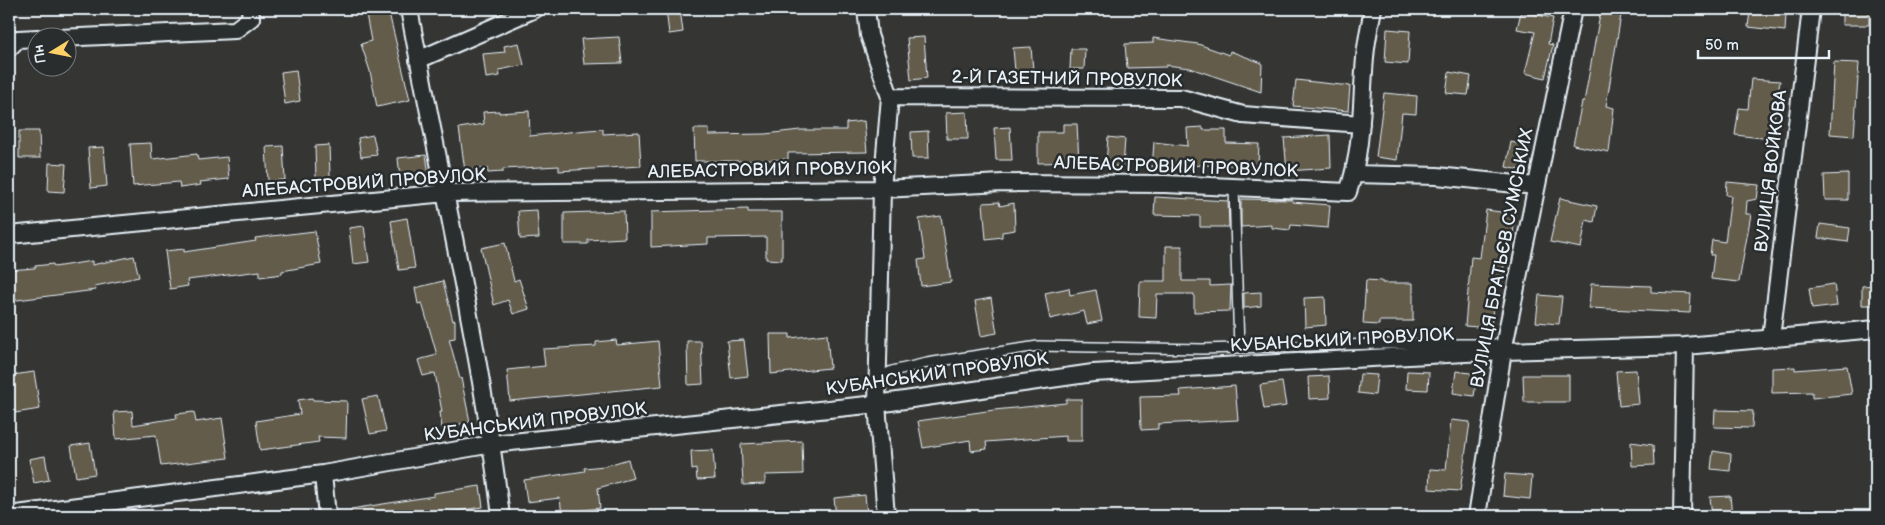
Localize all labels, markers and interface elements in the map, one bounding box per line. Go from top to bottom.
north arrow [28,28,78,78]
scale bar [1698,28,1829,60]
text: 50 m [1705,36,1739,55]
text: Пн [30,44,50,65]
street label: 2-Й ГАЗЕТНИЙ ПРОВУЛОК [951,66,1183,92]
street label: ВУЛИЦЯ ВОЙКОВА [1751,89,1791,253]
street label: ВУЛИЦЯ БРАТЬЄВ СУМСЬКИХ [1467,126,1537,389]
street label: АЛЕБАСТРОВИЙ ПРОВУЛОК [1053,152,1299,182]
street label: АЛЕБАСТРОВИЙ ПРОВУЛОК [647,157,893,183]
street label: АЛЕБАСТРОВИЙ ПРОВУЛОК [240,164,487,202]
street label: КУБАНСЬКИЙ ПРОВУЛОК [1230,324,1455,356]
street label: КУБАНСЬКИЙ ПРОВУЛОК [825,348,1050,400]
street label: КУБАНСЬКИЙ ПРОВУЛОК [422,398,648,446]

